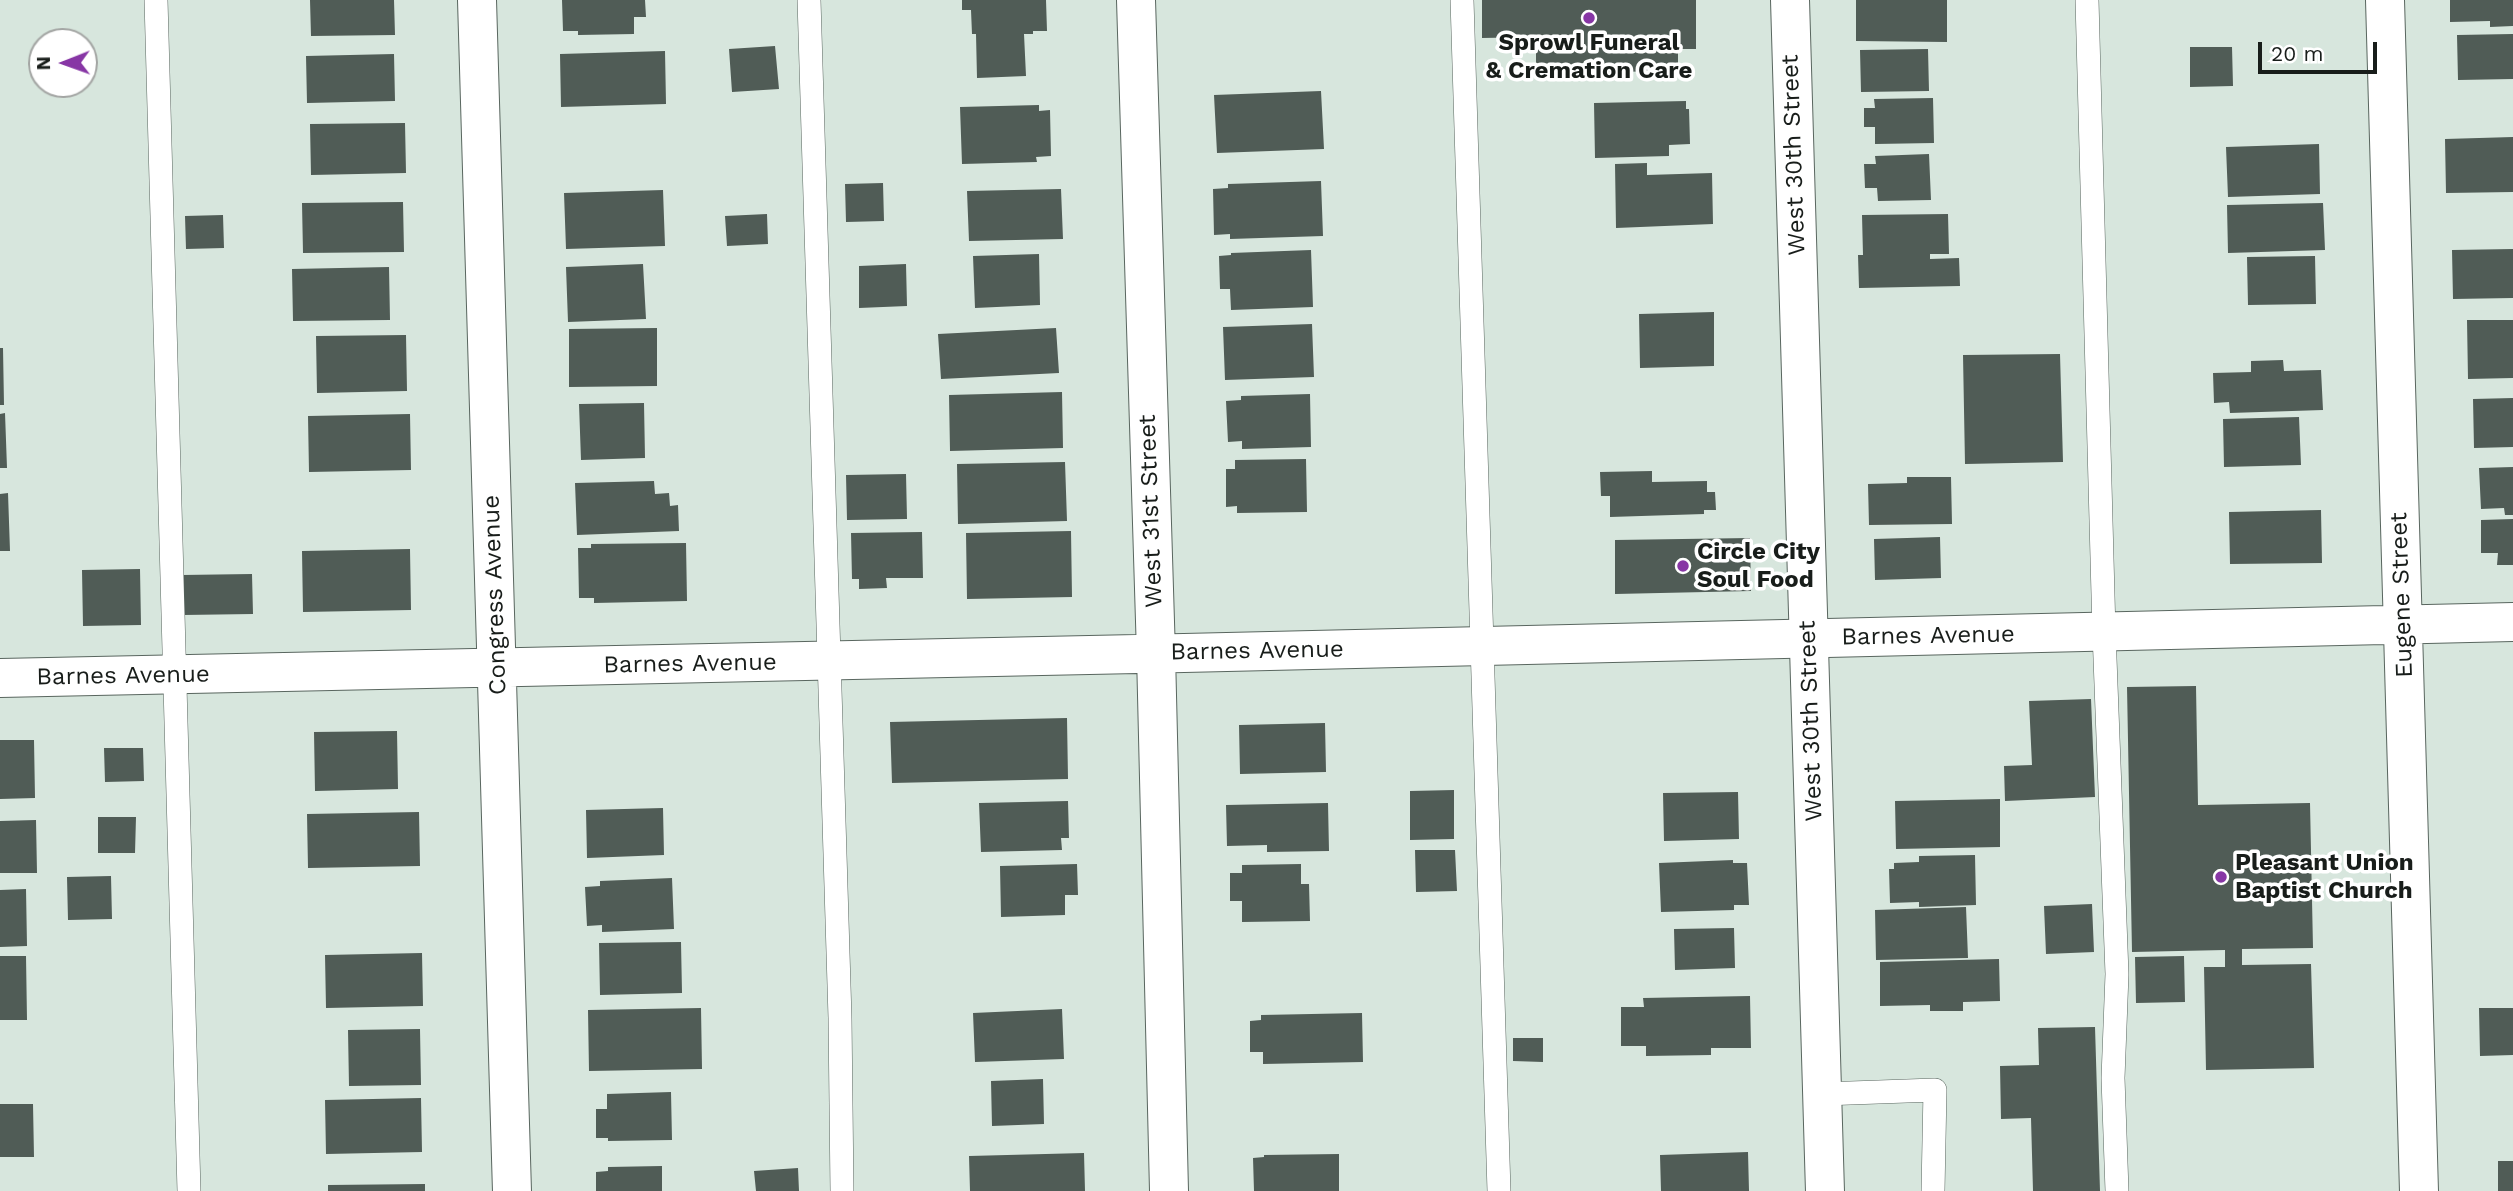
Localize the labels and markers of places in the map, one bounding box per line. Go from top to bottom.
marker: Sprowl Funeral & Cremation Care [1581,10,1597,26]
place label: Sprowl Funeral & Cremation Care [1486,29,1692,85]
place label: Circle City Soul Food [1697,538,1820,594]
marker: Circle City Soul Food [1675,558,1691,574]
place label: Pleasant Union Baptist Church [2235,849,2414,905]
marker: Pleasant Union Baptist Church [2213,869,2229,885]

